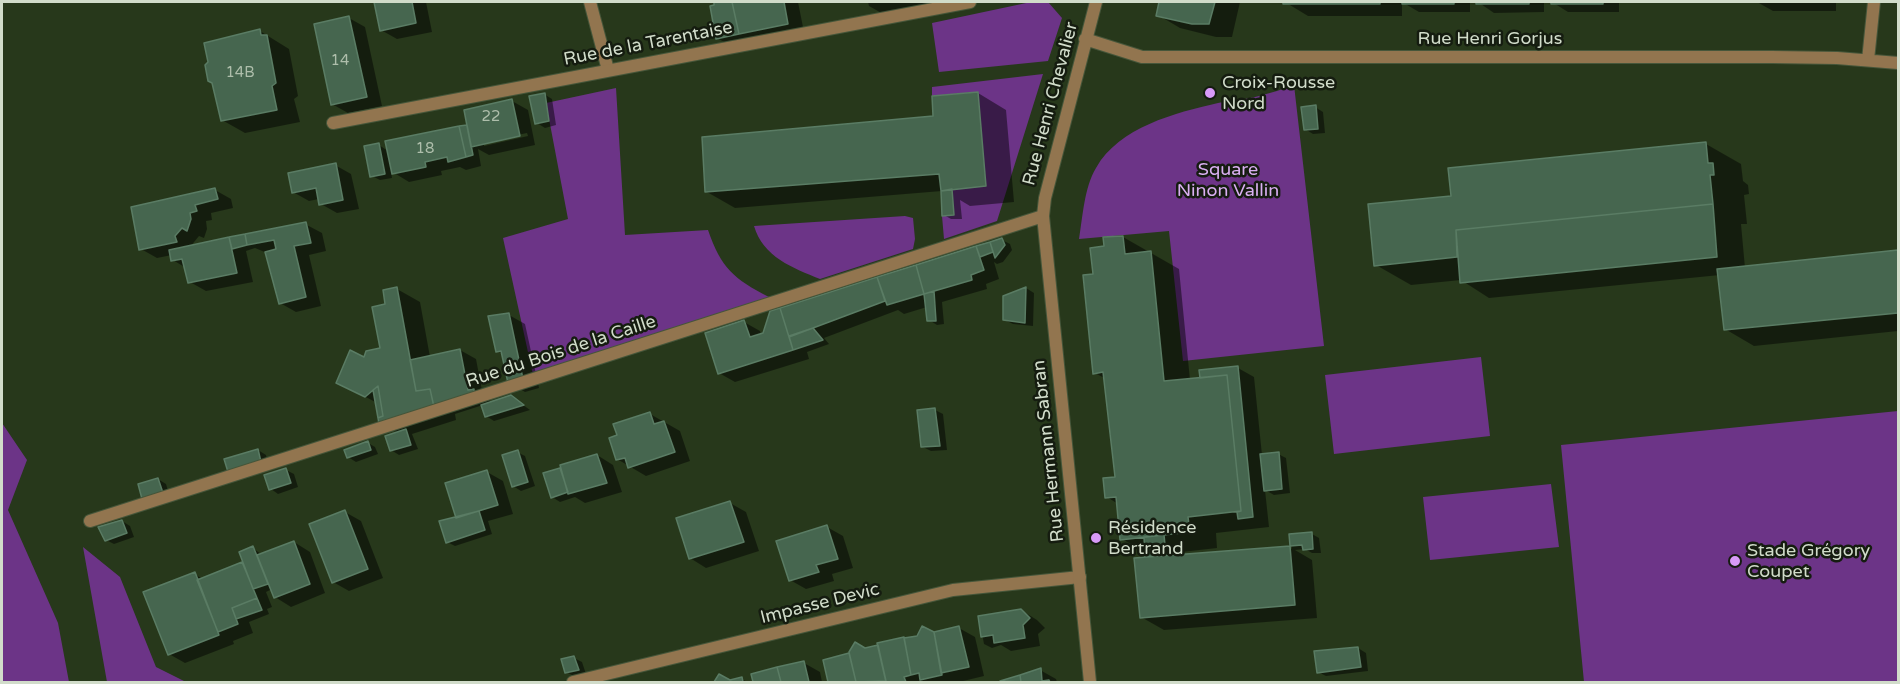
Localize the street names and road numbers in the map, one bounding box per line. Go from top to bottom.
street label: Rue de la Tarentaise [562,17,734,71]
street label: Rue Henri Chevalier [1019,20,1083,188]
street label: Rue Henri Gorjus [1418,28,1562,50]
street label: Rue du Bois de la Caille [463,311,659,393]
street label: Rue Hermann Sabran [1029,359,1069,543]
street label: Impasse Devic [758,579,882,629]

